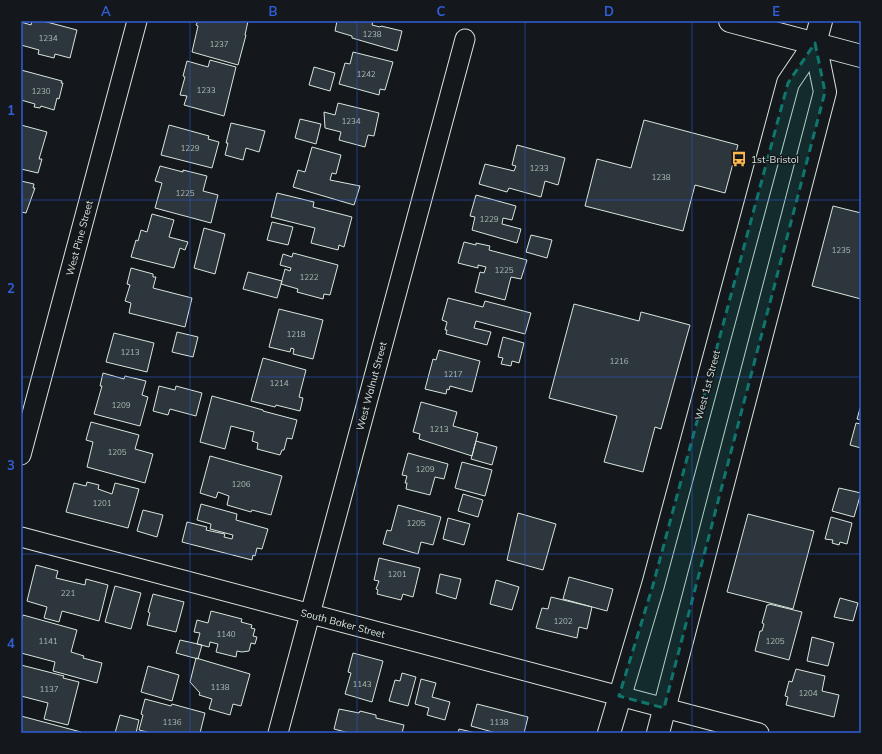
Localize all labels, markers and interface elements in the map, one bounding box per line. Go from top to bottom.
text: A [101,3,111,19]
text: B [269,3,278,19]
text: C [437,3,446,19]
text: D [604,3,614,19]
text: E [772,3,780,19]
house number: 1238 [362,29,382,39]
house number: 1234 [38,33,58,43]
house number: 1237 [209,39,229,49]
house number: 1242 [356,69,376,79]
house number: 1233 [196,85,216,95]
house number: 1230 [31,86,51,96]
text: 1 [7,102,15,118]
house number: 1234 [341,116,361,126]
house number: 1229 [180,143,200,153]
bus stop icon: 1st-Bristol [730,150,748,168]
place label: 1st-Bristol [751,153,799,166]
house number: 1233 [529,163,549,173]
house number: 1238 [651,172,671,182]
house number: 1225 [175,188,195,198]
street label: West Pine Street [63,199,96,277]
house number: 1229 [479,214,499,224]
house number: 1235 [831,245,851,255]
house number: 1225 [494,265,514,275]
house number: 1222 [299,272,319,282]
text: 2 [7,280,15,296]
house number: 1218 [286,329,306,339]
street label: West Walnut Street [353,340,390,432]
house number: 1213 [120,347,140,357]
street label: West 1st Street [692,348,723,421]
house number: 1216 [609,356,629,366]
house number: 1217 [443,369,463,379]
house number: 1214 [269,378,289,388]
house number: 1209 [111,400,131,410]
house number: 1213 [429,424,449,434]
house number: 1205 [107,447,127,457]
text: 3 [7,457,15,473]
house number: 1209 [415,464,435,474]
house number: 1206 [231,479,251,489]
house number: 1201 [92,498,112,508]
house number: 1205 [406,518,426,528]
house number: 1201 [387,569,407,579]
house number: 221 [61,588,75,598]
street label: South Baker Street [299,606,387,641]
house number: 1202 [553,616,573,626]
house number: 1140 [216,629,236,639]
text: 4 [7,635,15,651]
house number: 1141 [38,636,58,646]
house number: 1205 [765,636,785,646]
house number: 1143 [352,679,372,689]
house number: 1138 [210,682,230,692]
house number: 1137 [39,684,59,694]
house number: 1204 [798,688,818,698]
house number: 1136 [162,717,182,727]
house number: 1138 [489,717,509,727]

